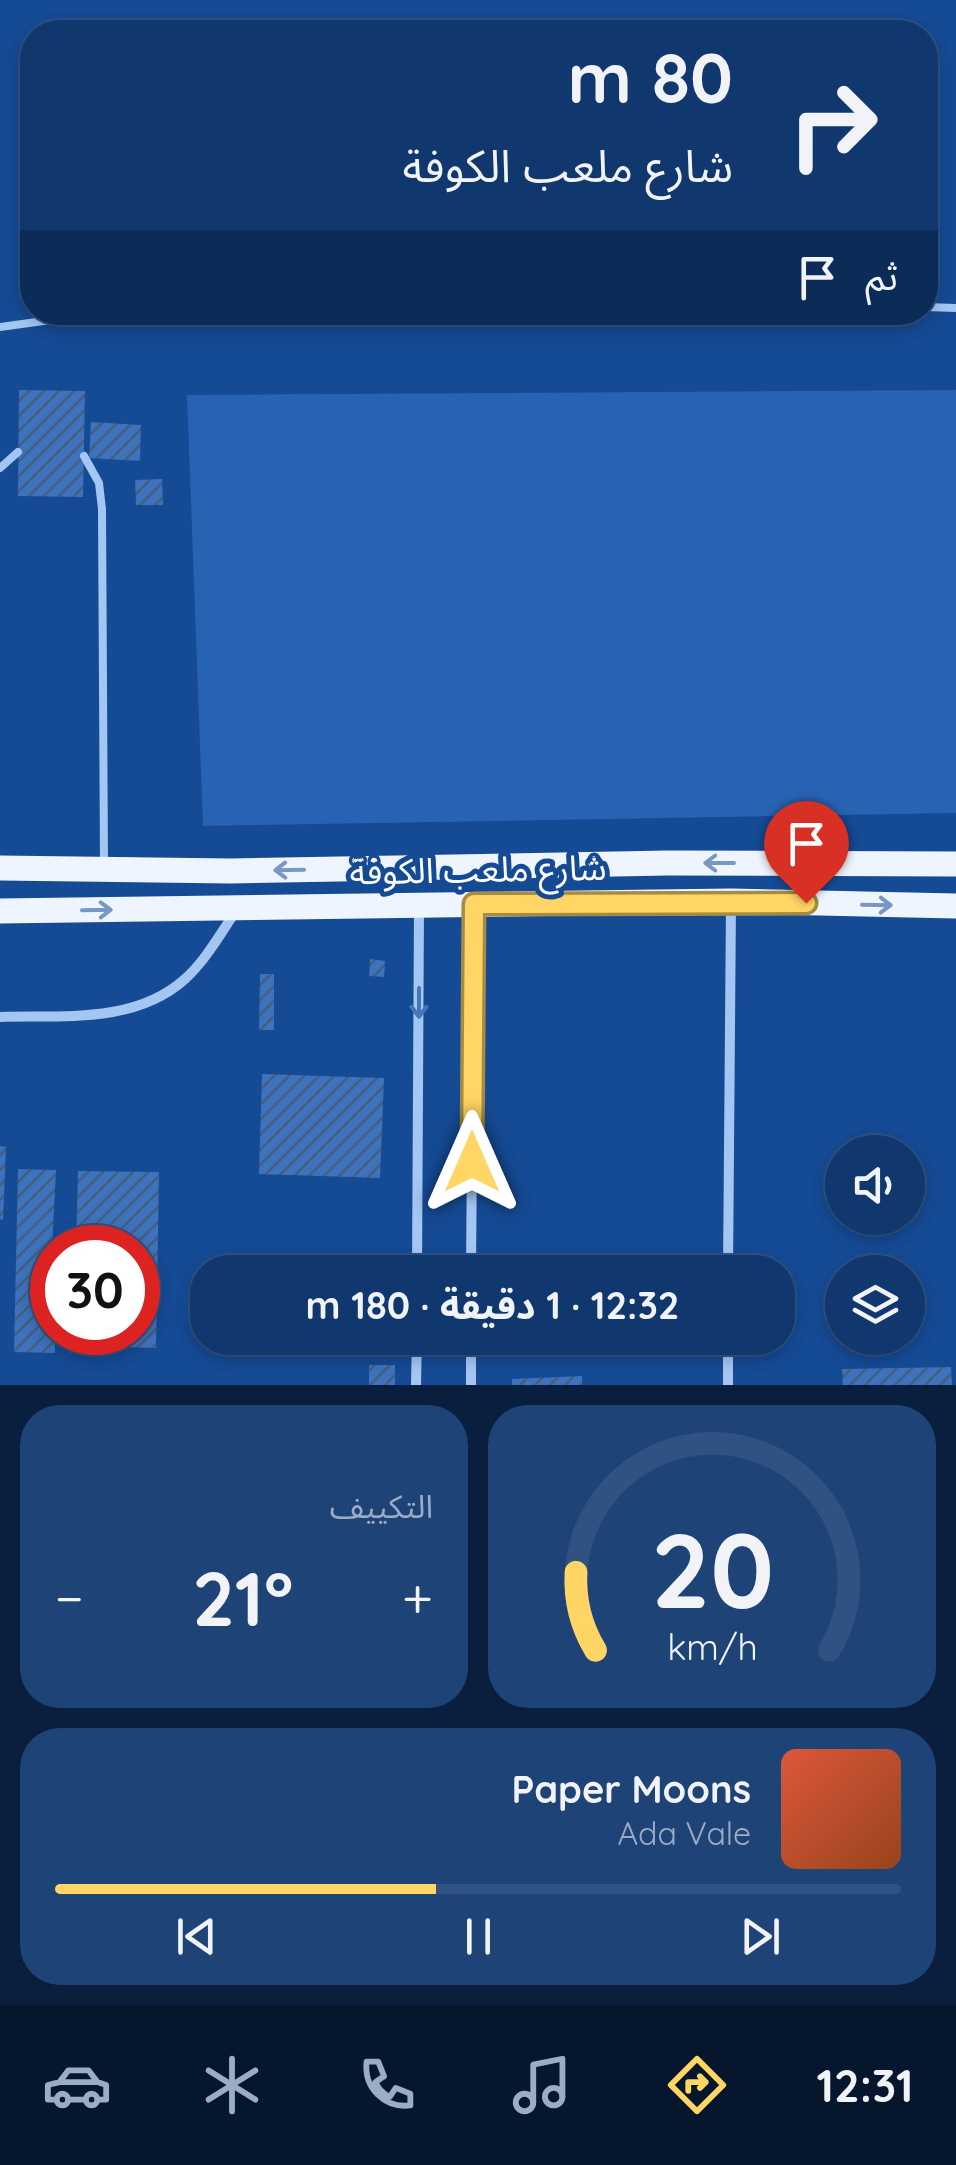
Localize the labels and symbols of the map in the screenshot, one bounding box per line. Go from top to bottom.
pin [764,801,849,904]
street label: شارع ملعب الكوفة [349,845,607,898]
one-way arrow [703,854,736,872]
one-way arrow [273,860,305,879]
one-way arrow [861,895,893,914]
one-way arrow [80,900,113,920]
one-way arrow [410,986,428,1019]
position arrow [420,1110,524,1214]
speed limit sign: 30 [30,1225,160,1355]

